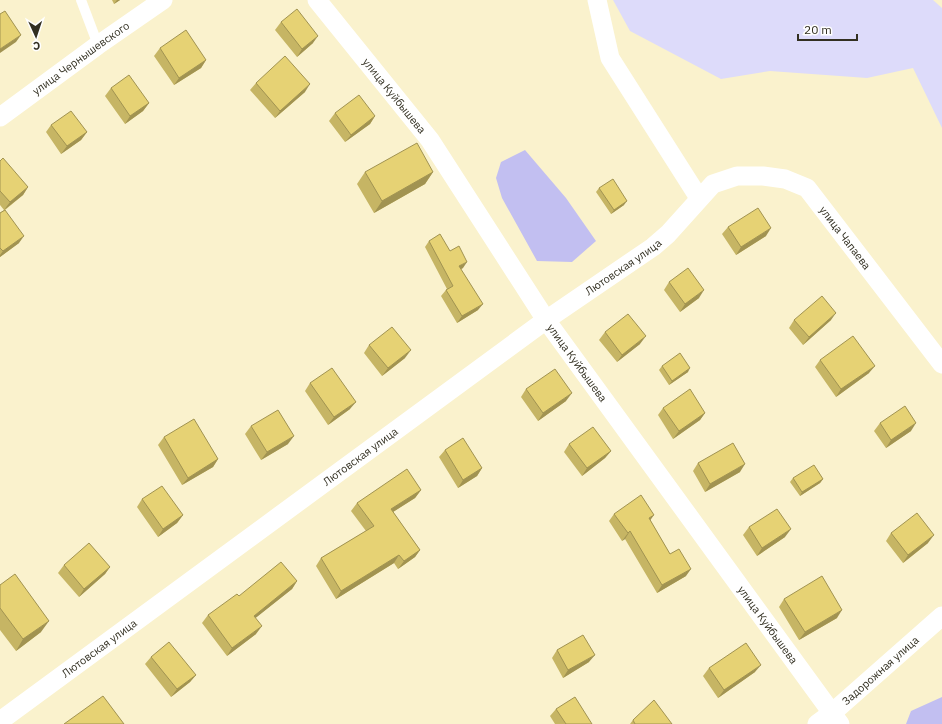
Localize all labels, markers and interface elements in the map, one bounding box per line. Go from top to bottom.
north arrow [16,16,56,56]
scale bar [798,16,857,42]
street label: улица Чернышевского [30,18,132,98]
text: 20 m [804,22,832,37]
text: С [33,39,40,53]
street label: улица Куйбышева [360,55,429,136]
street label: улица Чапаева [816,203,874,272]
street label: Лютовская улица [582,236,664,298]
street label: улица Куйбышева [544,321,610,405]
street label: Лютовская улица [320,424,401,489]
street label: улица Куйбышева [735,583,801,667]
street label: Лютовская улица [59,616,140,680]
street label: Задорожная улица [839,633,922,708]

